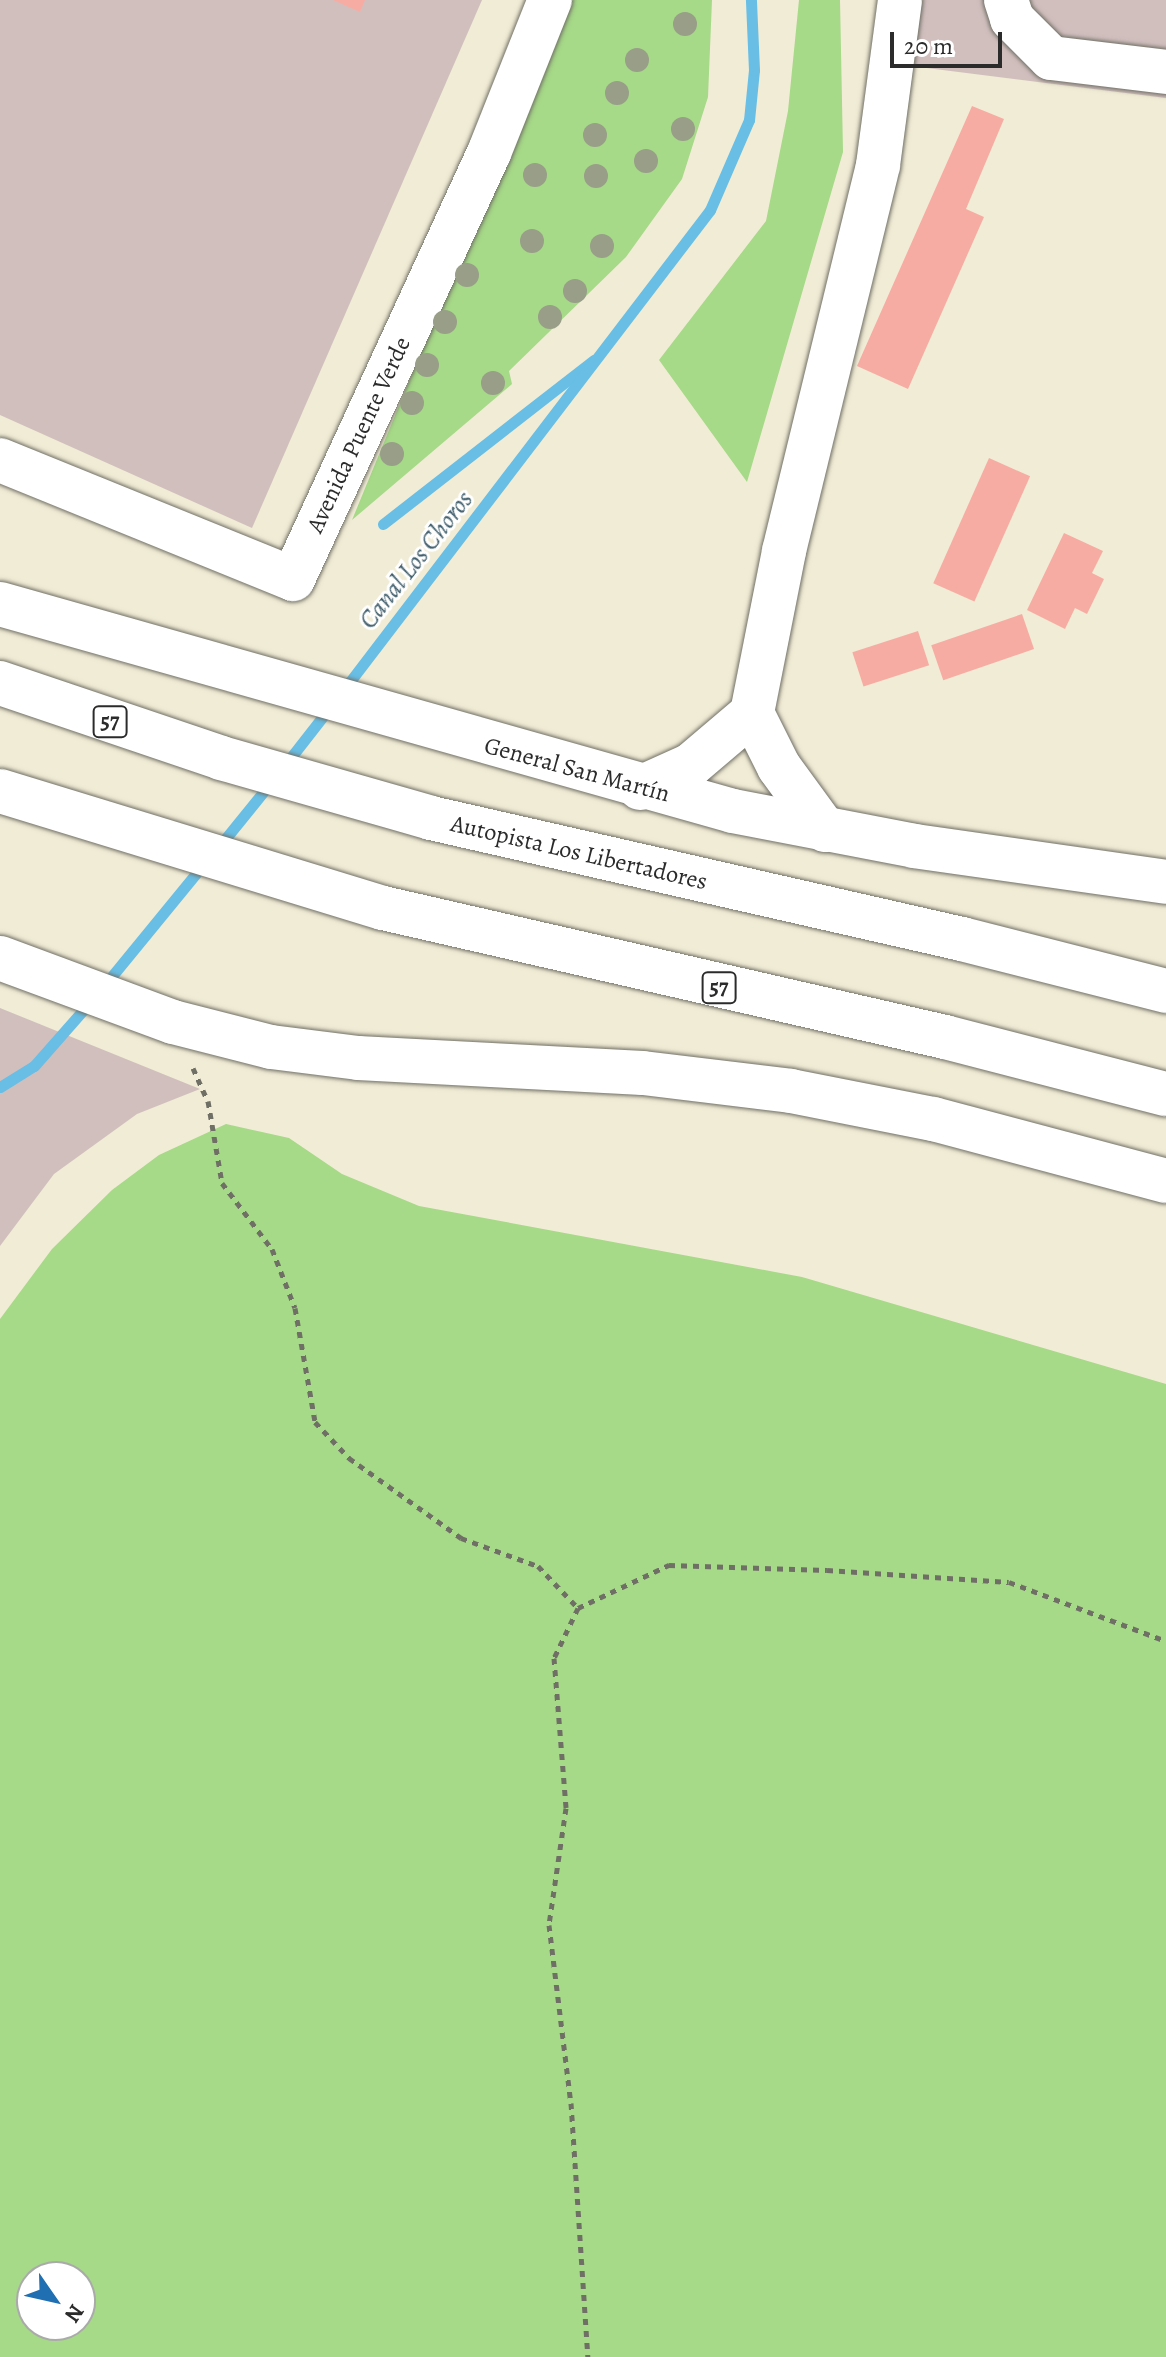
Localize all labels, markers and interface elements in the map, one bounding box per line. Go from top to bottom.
scale bar [894,16,1006,66]
text: 20 m [904,30,953,62]
street label: Avenida Puente Verde [301,332,417,538]
water label: Canal Los Choros [353,485,479,635]
road number: 57 [92,704,128,740]
street label: General San Martín [481,731,673,809]
street label: Autopista Los Libertadores [448,809,710,897]
road number: 57 [701,970,737,1006]
north arrow [16,2261,96,2341]
text: N [57,2298,91,2328]

